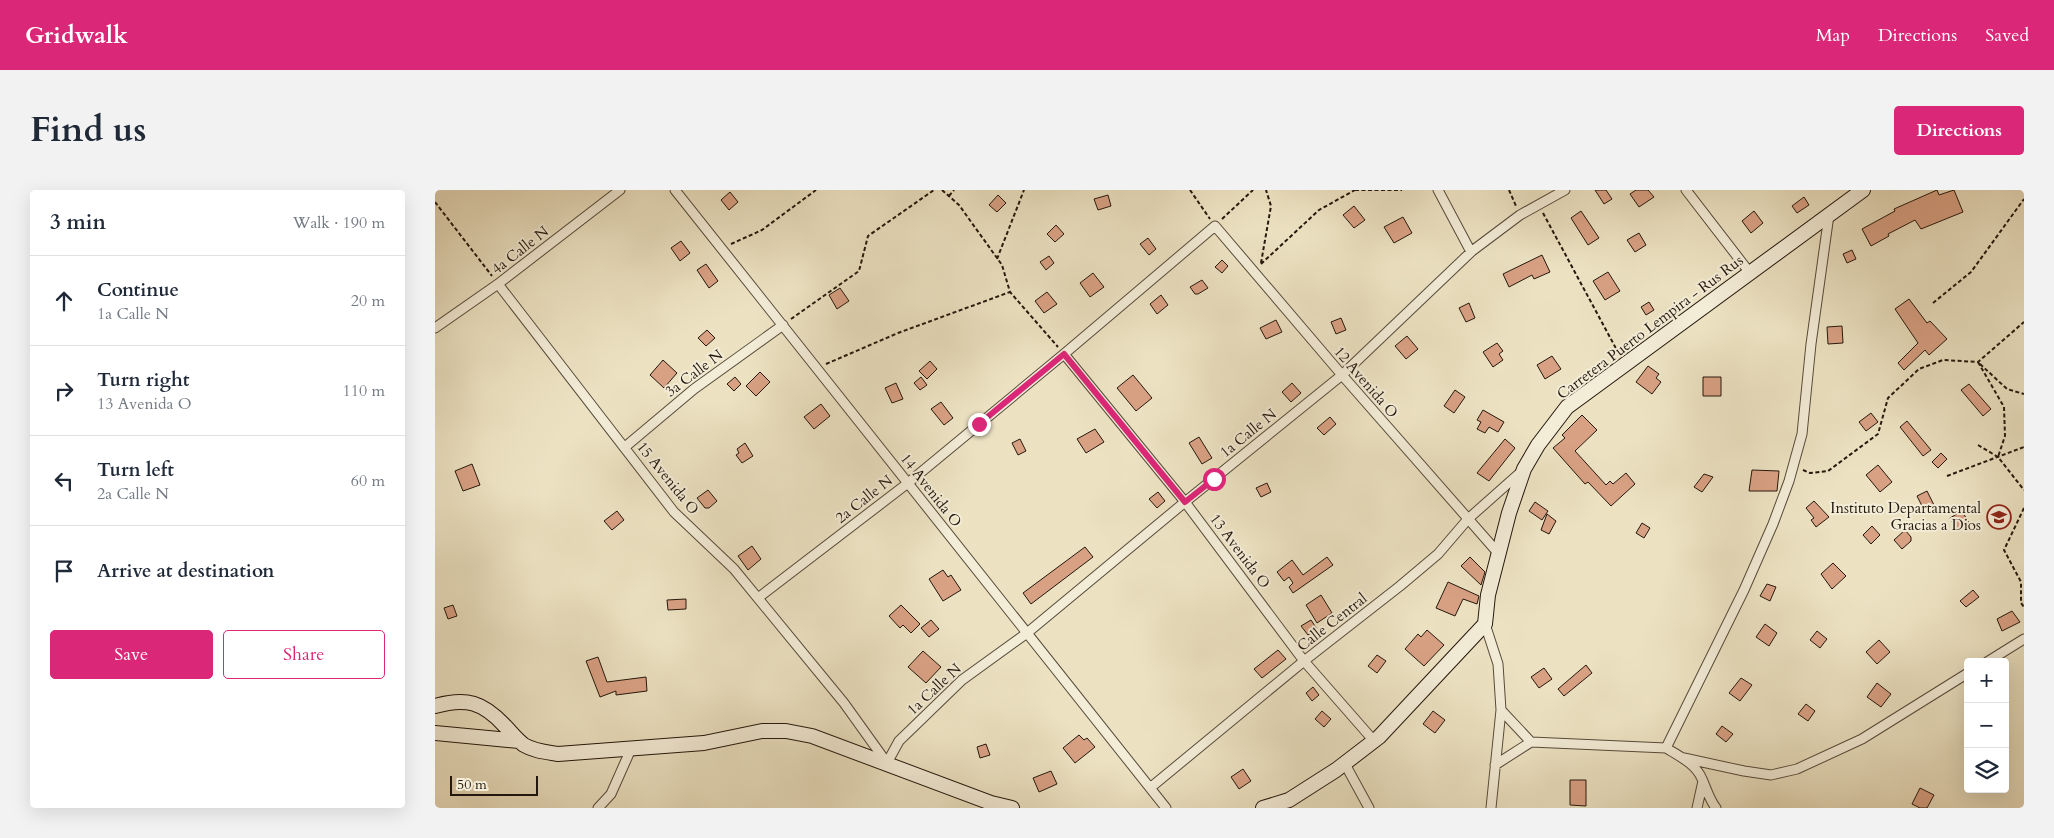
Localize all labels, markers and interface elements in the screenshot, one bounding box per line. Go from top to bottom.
text: Gridwalk [25,19,128,52]
text: Map [1816,23,1850,48]
text: Directions [1878,23,1957,48]
text: Saved [1985,23,2029,48]
text: Find us [30,106,146,154]
button: Directions [1894,106,2024,155]
text: 3 min [50,208,106,237]
text: Walk · 190 m [293,212,385,234]
street label: 4a Calle N [487,221,553,279]
street label: Carretera Puerto Lempira - Rus Rus [1553,250,1747,404]
text: Continue [97,277,179,303]
icon: ahead [50,287,78,315]
text: 20 m [351,290,385,312]
text: 1a Calle N [97,303,169,325]
street label: 12 Avenida O [1329,342,1403,422]
street label: 3a Calle N [661,345,727,401]
text: Turn right [97,367,189,393]
icon: right [50,377,78,405]
text: 110 m [343,380,385,402]
text: 13 Avenida O [97,393,192,415]
street label: 1a Calle N [1216,404,1281,462]
route end [968,413,991,436]
street label: 15 Avenida O [632,437,704,519]
street label: 14 Avenida O [896,449,966,531]
text: Turn left [97,457,174,483]
icon: left [50,467,78,495]
route start [1203,468,1226,491]
text: 60 m [351,470,385,492]
street label: 2a Calle N [831,470,897,528]
text: 2a Calle N [97,483,169,505]
place label: Instituto Departamental Gracias a Dios [1830,498,1981,535]
school or university icon: Instituto Departamental Gracias a Dios [1986,504,2012,530]
street label: 13 Avenida O [1205,510,1275,592]
icon: arrive [50,557,78,585]
text: Arrive at destination [97,558,274,584]
street label: Calle Central [1293,588,1371,656]
button: Save [50,630,213,679]
button: Share [223,630,385,679]
map controls [1964,658,2009,793]
button: + [1964,658,2009,703]
street label: 1a Calle N [903,659,966,719]
button: − [1964,703,2009,748]
button: layers [1964,748,2009,793]
scale bar [450,773,537,796]
text: 50 m [457,775,487,794]

